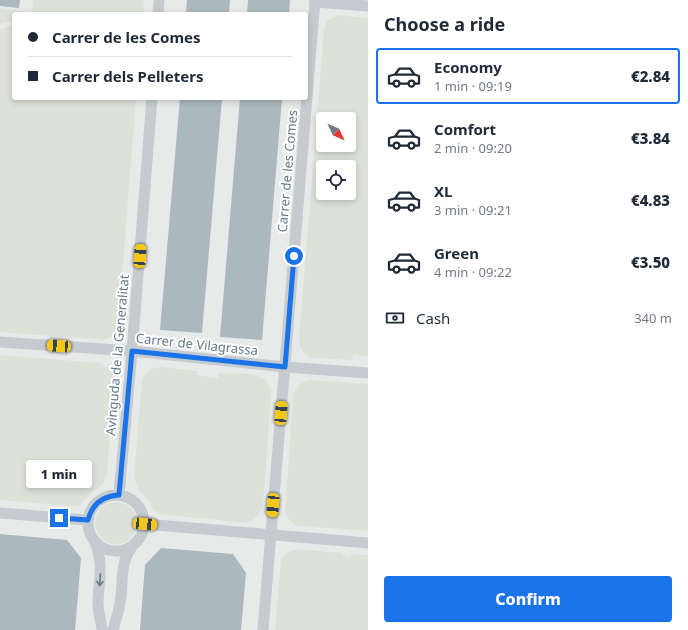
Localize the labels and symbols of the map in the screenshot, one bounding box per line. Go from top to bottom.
street label: Carrer de les Comes [273,109,301,233]
north arrow [316,112,356,152]
car [133,244,147,268]
route start [285,247,303,265]
street label: Avinguda de la Generalitat [101,273,133,436]
street label: Carrer de Vilagrassa [135,329,259,359]
car [47,339,71,353]
car [274,401,288,425]
callout: 1 min [26,460,92,488]
car [266,493,280,517]
route end [50,509,68,527]
car [133,517,157,531]
one-way arrow [96,573,103,586]

